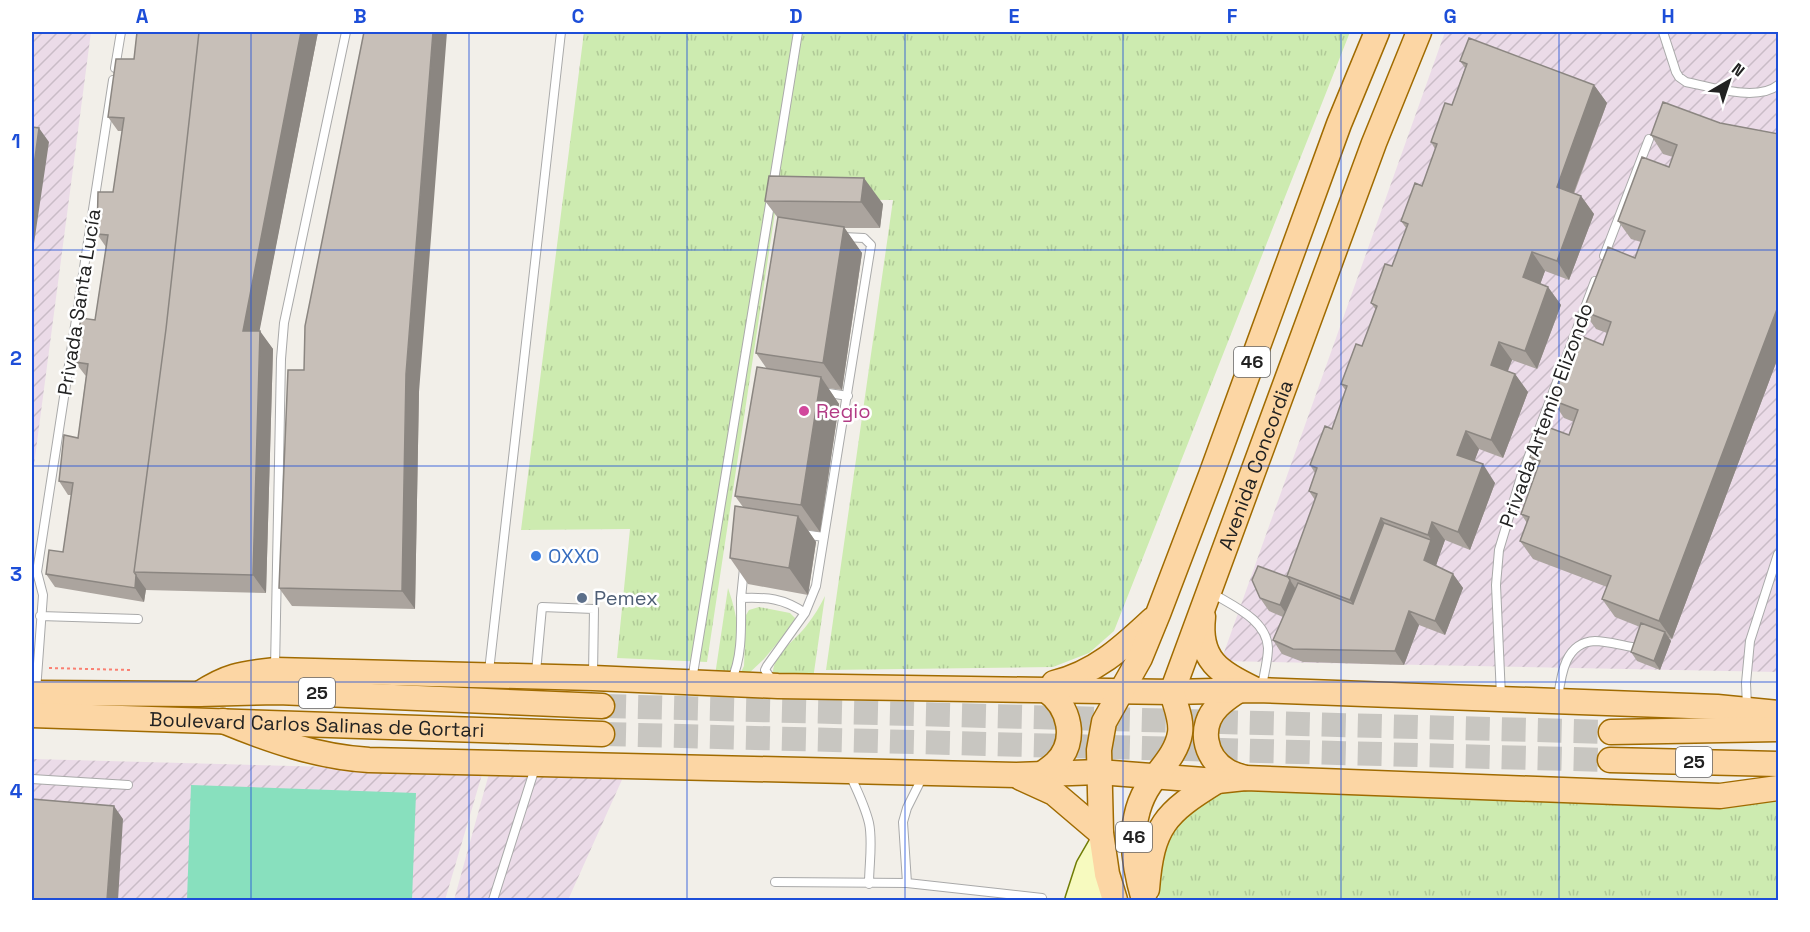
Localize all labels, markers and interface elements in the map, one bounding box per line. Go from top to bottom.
text: A [136,3,149,29]
text: B [353,3,367,29]
text: C [572,3,585,29]
text: D [789,3,803,29]
text: E [1008,3,1020,29]
text: F [1227,3,1238,29]
text: G [1443,3,1457,29]
text: H [1661,3,1675,29]
north arrow [1699,51,1759,111]
text: N [1727,58,1749,81]
text: 1 [11,128,21,154]
street label: Privada Santa Lucía [51,207,107,397]
street label: Privada Artemio Elizondo [1493,299,1599,531]
text: 2 [10,345,22,371]
road number: 46 [1234,347,1270,377]
street label: Avenida Concordia [1212,376,1299,554]
place label: Regio [816,398,871,424]
marker: Regio [797,404,811,418]
place label: OXXO [548,543,599,569]
marker: OXXO [529,549,543,563]
text: 3 [10,561,22,587]
place label: Pemex [594,585,658,611]
marker: Pemex [575,591,589,605]
road number: 25 [299,678,335,708]
street label: Boulevard Carlos Salinas de Gortari [149,706,485,743]
road number: 25 [1676,747,1712,777]
text: 4 [10,778,23,804]
road number: 46 [1116,822,1152,852]

